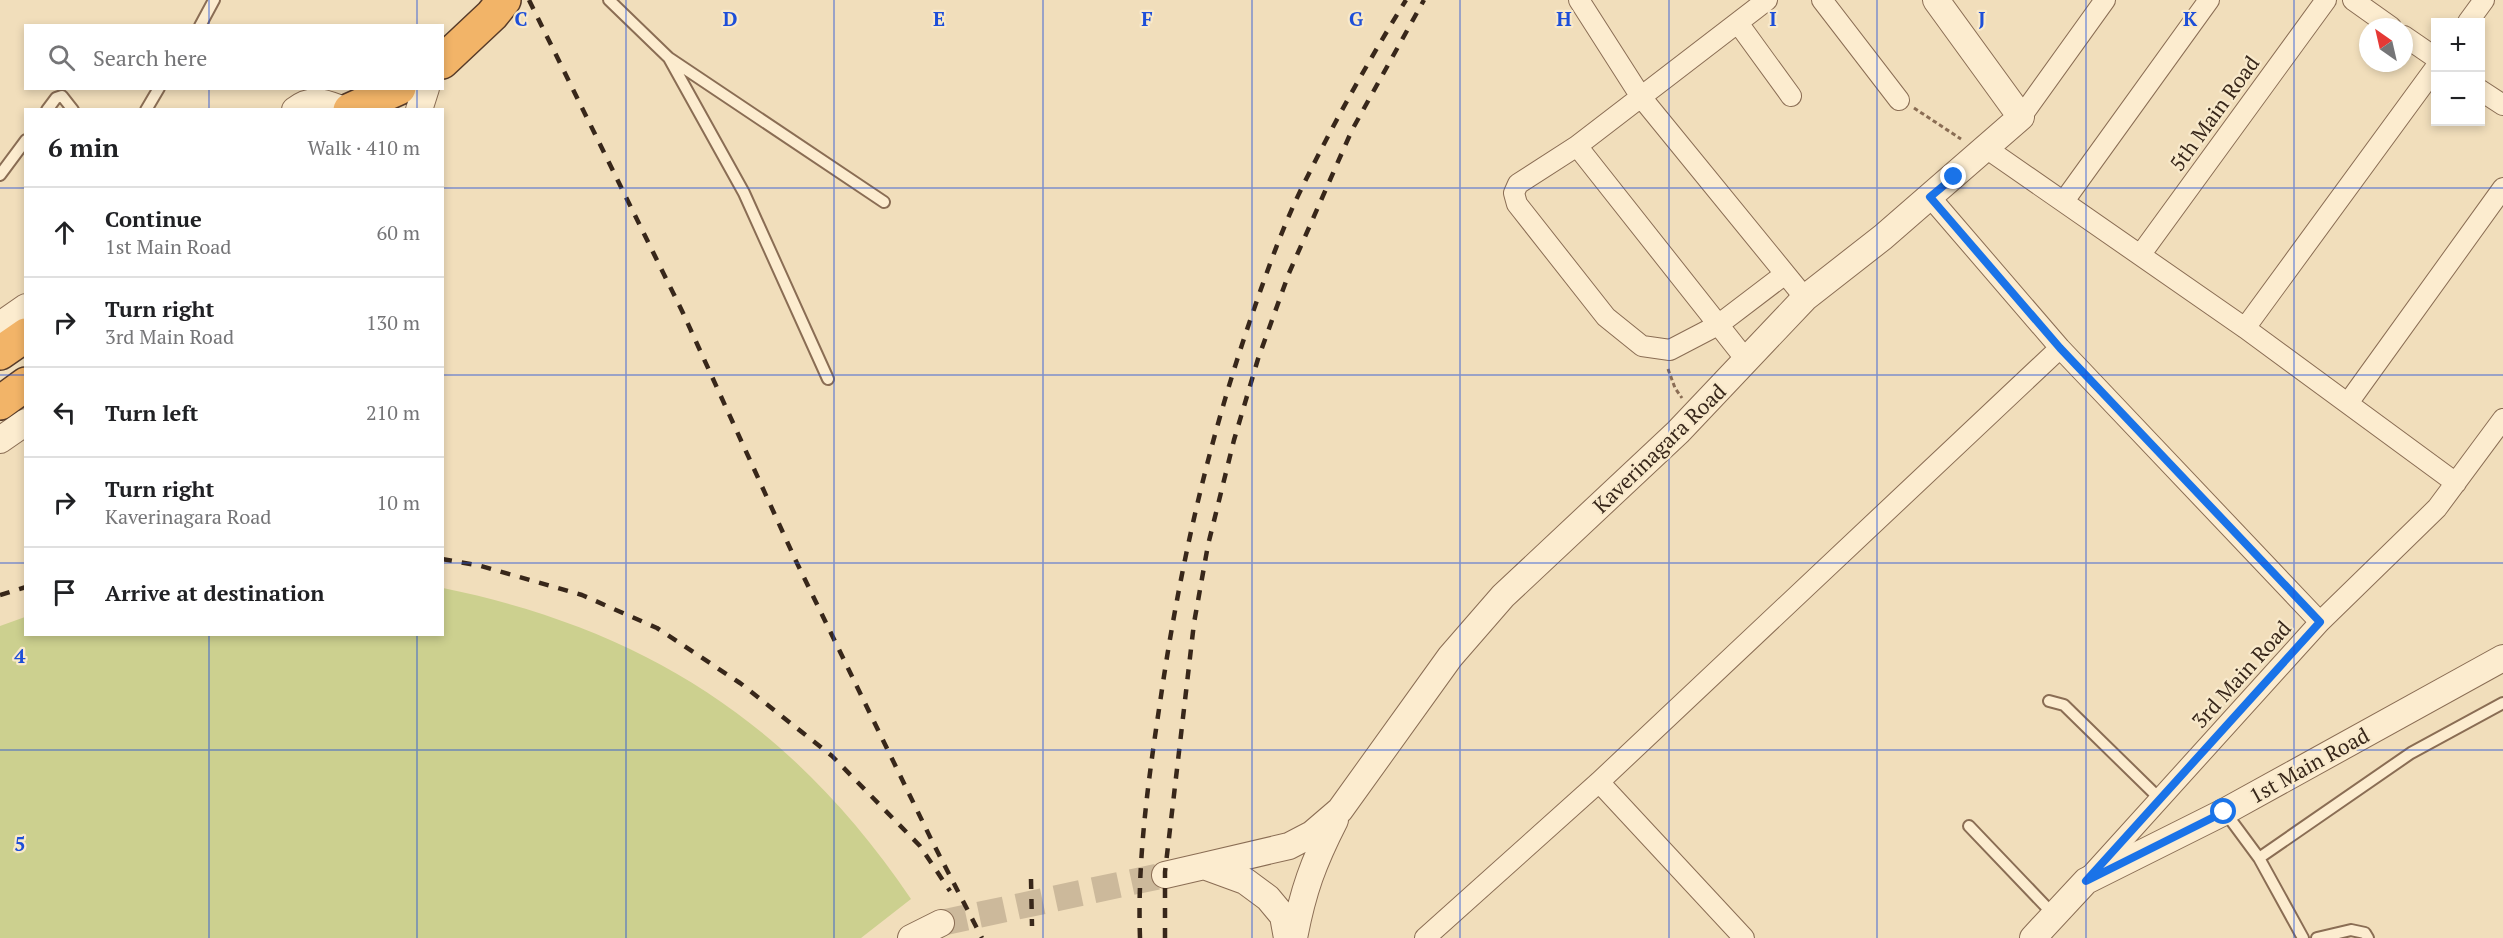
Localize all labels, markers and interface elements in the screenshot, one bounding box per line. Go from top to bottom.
text: C [514,5,528,32]
text: D [723,5,737,32]
text: E [933,5,945,32]
text: F [1141,5,1153,32]
text: G [1349,5,1363,32]
text: H [1556,5,1572,32]
text: I [1769,5,1777,32]
text: J [1978,5,1986,32]
text: K [2183,5,2198,32]
north arrow [2359,18,2413,72]
map controls [2431,18,2485,126]
button: + [2431,18,2485,72]
search box [24,24,444,90]
icon: search [45,41,78,74]
text: Search here [93,43,207,72]
street label: 5th Main Road [2163,49,2265,176]
button: − [2431,72,2485,126]
text: 6 min [48,130,119,164]
text: Walk · 410 m [308,134,420,161]
route end [1940,163,1966,189]
text: Continue [105,204,202,233]
icon: ahead [48,216,81,249]
text: 60 m [377,219,420,246]
text: 1st Main Road [105,233,231,260]
text: Turn right [105,294,214,323]
icon: right [48,306,81,339]
text: 130 m [366,309,420,336]
text: 3rd Main Road [105,323,234,350]
street label: Kaverinagara Road [1586,377,1732,519]
icon: left [48,396,81,429]
text: Turn left [105,398,198,427]
text: 210 m [366,399,420,426]
text: Turn right [105,474,214,503]
icon: right [48,486,81,519]
text: 10 m [377,489,420,516]
text: Kaverinagara Road [105,503,271,530]
icon: arrive [48,576,81,609]
text: Arrive at destination [105,578,324,607]
street label: 3rd Main Road [2185,614,2297,734]
text: 4 [14,642,26,669]
street label: 1st Main Road [2244,720,2374,809]
route start [2210,798,2236,824]
text: 5 [14,830,26,857]

